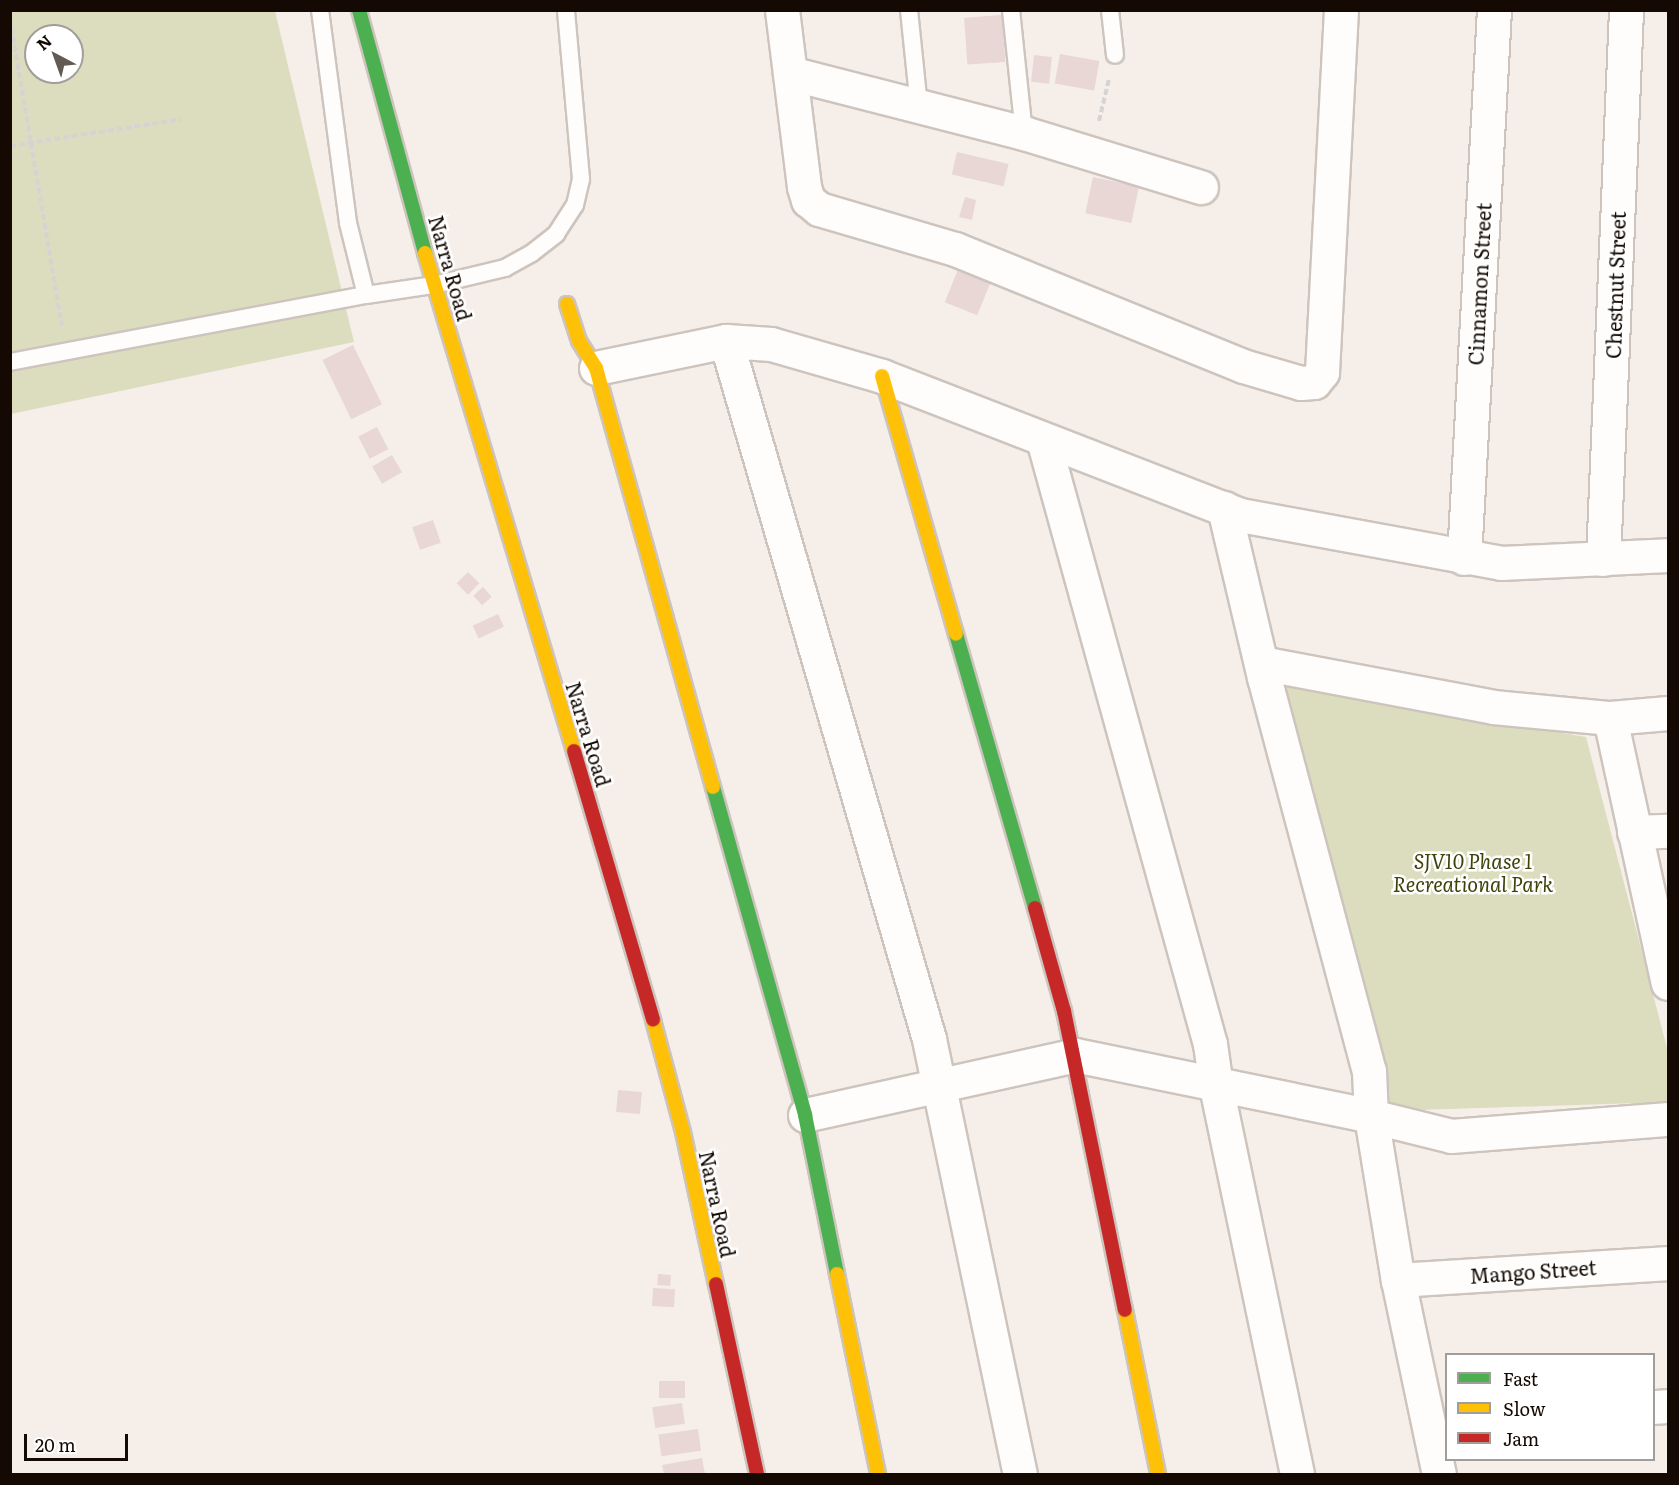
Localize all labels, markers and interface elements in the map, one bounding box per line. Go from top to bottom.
north arrow [24,24,84,84]
text: N [31,28,56,55]
street label: Cinnamon Street [1463,202,1495,366]
street label: Chestnut Street [1600,211,1630,359]
street label: Narra Road [425,213,477,323]
street label: Narra Road [562,679,616,789]
park label: SJV10 Phase 1 Recreational Park [1393,849,1553,896]
street label: Narra Road [695,1148,741,1260]
street label: Mango Street [1469,1255,1597,1287]
legend [1445,1353,1655,1461]
text: Fast [1503,1365,1538,1392]
text: Slow [1503,1395,1545,1422]
scale bar [27,1422,130,1460]
text: Jam [1503,1425,1539,1452]
text: 20 m [35,1431,76,1458]

